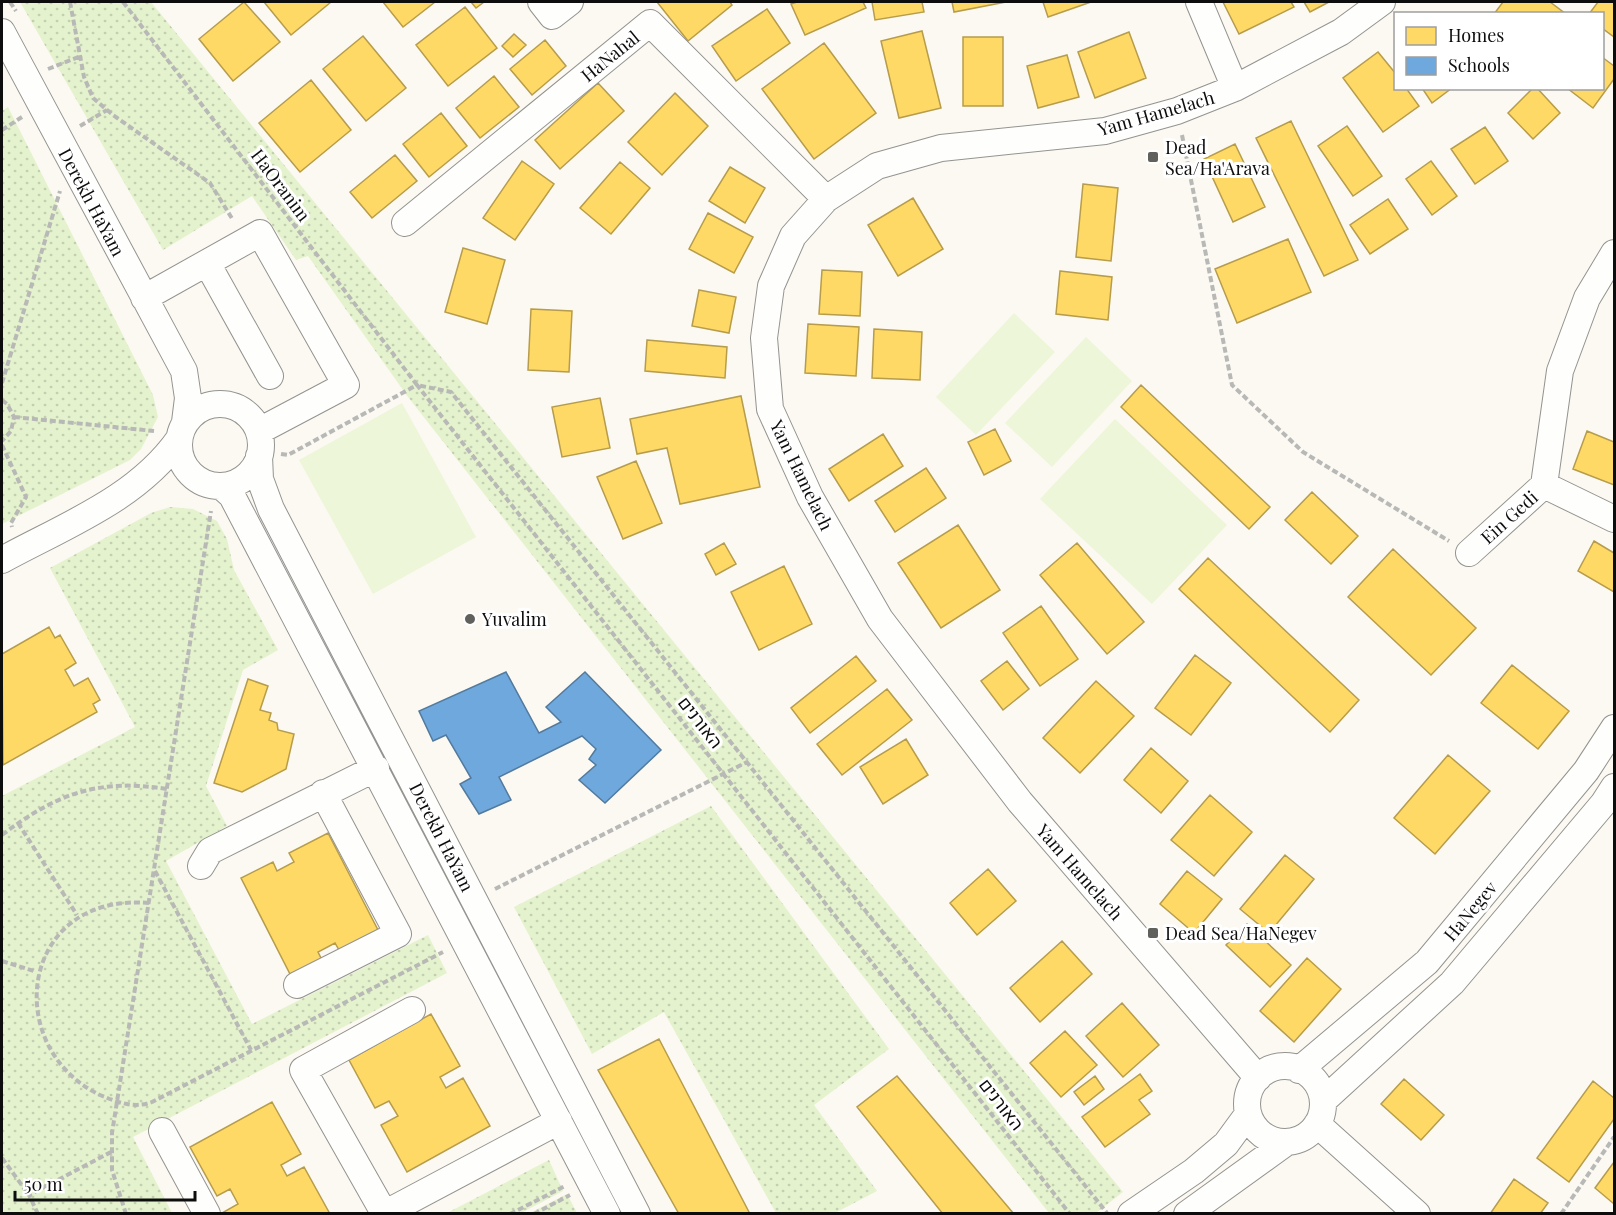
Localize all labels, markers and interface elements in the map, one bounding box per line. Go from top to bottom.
legend [1394,12,1604,90]
text: Homes [1448,23,1504,47]
street label: HaNahal [576,25,644,87]
text: Schools [1448,53,1510,77]
street label: Yam Hamelach [1094,85,1217,141]
place label: Dead Sea/Ha'Arava [1165,135,1270,180]
street label: Derekh HaYam [53,144,131,260]
street label: HaOranim [246,144,316,226]
marker: Dead Sea/Ha'Arava [1146,150,1160,164]
street label: Yam Hamelach [764,415,839,535]
street label: Ein Gedi [1475,485,1543,549]
place label: Yuvalim [481,607,547,631]
marker: Yuvalim [463,612,477,626]
street label: האורנים [673,691,729,753]
street label: Derekh HaYam [404,778,480,896]
street label: Yam Hamelach [1031,818,1129,925]
street label: HaNegev [1438,876,1502,946]
place label: Dead Sea/HaNegev [1165,921,1317,945]
marker: Dead Sea/HaNegev [1146,926,1160,940]
street label: האורנים [974,1073,1030,1135]
scale bar [15,1164,195,1202]
text: 50 m [24,1172,63,1196]

